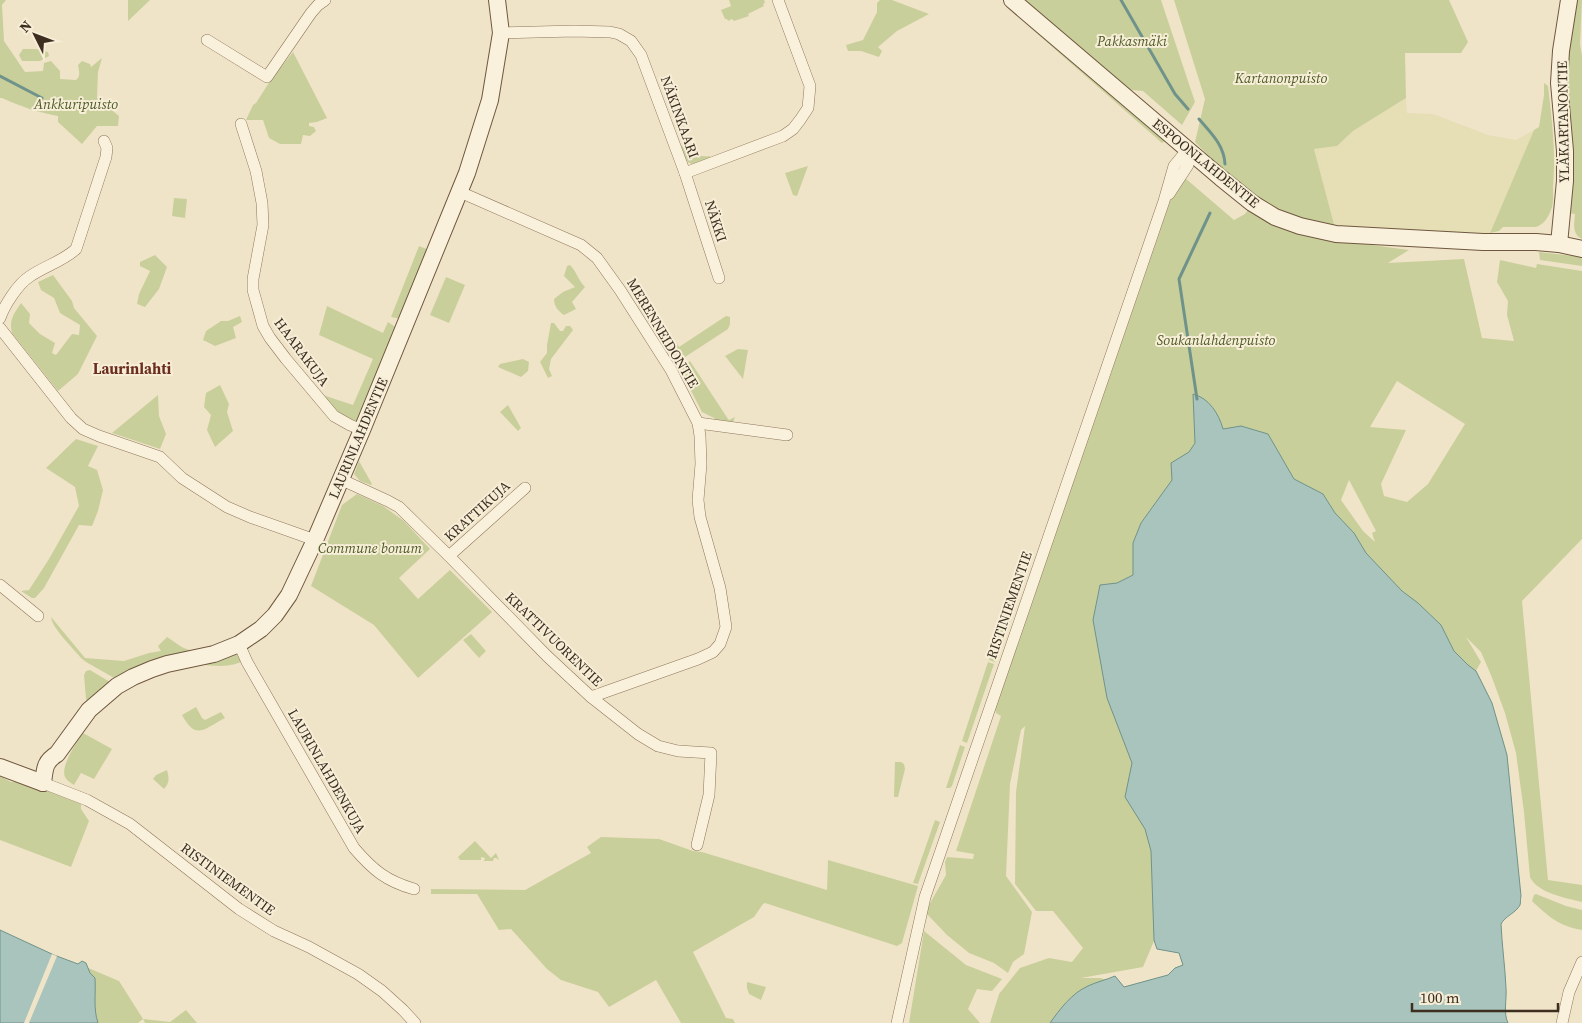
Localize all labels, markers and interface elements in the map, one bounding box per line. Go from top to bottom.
north arrow [10,10,60,60]
text: N [14,16,36,37]
park label: Pakkasmäki [1096,31,1168,51]
street label: YLÄKARTANONTIE [1552,61,1574,183]
park label: Kartanonpuisto [1234,68,1327,88]
street label: NÄKINKAARI [656,73,704,161]
park label: Ankkuripuisto [33,94,118,114]
street label: ESPOONLAHDENTIE [1148,114,1264,212]
street label: NÄKKI [700,198,732,244]
street label: MERENNEIDONTIE [622,274,704,392]
street label: HAARAKUJA [270,314,335,391]
park label: Soukanlahdenpuisto [1157,330,1276,350]
district label: Laurinlahti [93,358,172,379]
street label: LAURINLAHDENTIE [323,374,393,502]
street label: KRATTIKUJA [440,476,515,546]
park label: Commune bonum [318,538,423,558]
street label: RISTINIEMENTIE [981,549,1037,661]
street label: KRATTIVUORENTIE [501,587,607,691]
street label: LAURINLAHDENKUJA [283,705,371,838]
street label: RISTINIEMENTIE [177,838,279,920]
scale bar [1412,980,1558,1012]
text: 100 m [1420,987,1460,1008]

